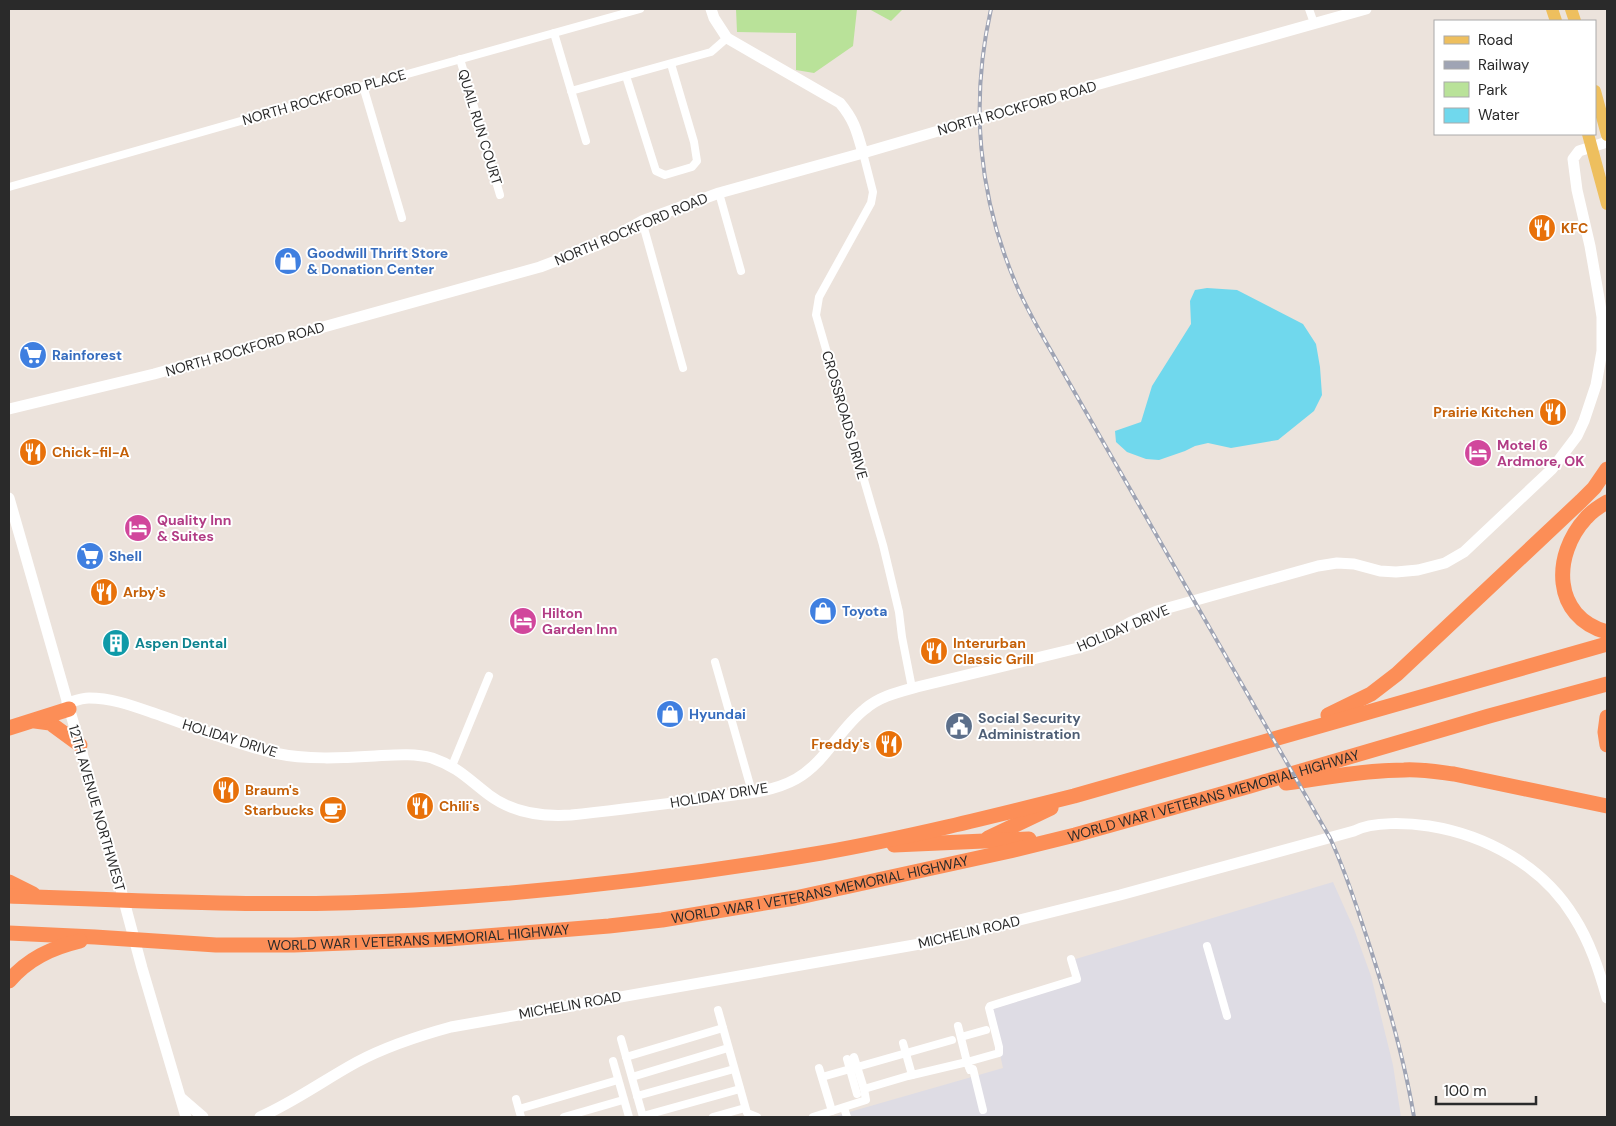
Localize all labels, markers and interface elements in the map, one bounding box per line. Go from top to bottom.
legend [1434,20,1596,135]
text: Road [1478,30,1513,50]
text: Railway [1478,55,1530,75]
street label: NORTH ROCKFORD PLACE [240,65,408,129]
street label: QUAIL RUN COURT [454,67,506,187]
street label: NORTH ROCKFORD ROAD [935,77,1099,139]
text: Park [1478,80,1508,100]
text: Water [1478,105,1520,125]
street label: NORTH ROCKFORD ROAD [552,189,710,269]
restaurant icon: KFC [1527,213,1557,243]
place label: KFC [1561,219,1588,237]
place label: Goodwill Thrift Store & Donation Center [307,244,448,278]
shop icon: Goodwill Thrift Store & Donation Center [273,246,303,276]
street label: NORTH ROCKFORD ROAD [163,318,327,380]
supermarket icon: Rainforest [18,340,48,370]
place label: Rainforest [52,346,122,364]
street label: CROSSROADS DRIVE [818,349,872,482]
restaurant icon: Prairie Kitchen [1538,397,1568,427]
place label: Prairie Kitchen [1433,403,1534,421]
place label: Motel 6 Ardmore, OK [1497,436,1584,470]
restaurant icon: Chick-fil-A [18,437,48,467]
hotel icon: Motel 6 Ardmore, OK [1463,438,1493,468]
place label: Chick-fil-A [52,443,129,461]
place label: Quality Inn & Suites [157,511,231,545]
hotel icon: Quality Inn & Suites [123,513,153,543]
supermarket icon: Shell [75,541,105,571]
place label: Shell [109,547,142,565]
restaurant icon: Arby's [89,577,119,607]
place label: Arby's [123,583,166,601]
shop icon: Toyota [808,596,838,626]
street label: HOLIDAY DRIVE [1074,600,1172,656]
place label: Toyota [842,602,887,620]
place label: Hilton Garden Inn [542,604,617,638]
hotel icon: Hilton Garden Inn [508,606,538,636]
building icon: Aspen Dental [101,628,131,658]
place label: Aspen Dental [135,634,227,652]
place label: Interurban Classic Grill [953,634,1034,668]
restaurant icon: Interurban Classic Grill [919,636,949,666]
shop icon: Hyundai [655,699,685,729]
place label: Hyundai [689,705,746,723]
place label: Social Security Administration [978,709,1081,743]
public building icon: Social Security Administration [944,711,974,741]
street label: HOLIDAY DRIVE [180,715,280,761]
street label: 12TH AVENUE NORTHWEST [65,723,129,893]
restaurant icon: Freddy's [874,729,904,759]
place label: Freddy's [811,735,870,753]
street label: WORLD WAR I VETERANS MEMORIAL HIGHWAY [1066,745,1361,846]
restaurant icon: Braum's [211,775,241,805]
street label: HOLIDAY DRIVE [669,778,769,812]
place label: Braum's [245,781,299,799]
restaurant icon: Chili's [405,791,435,821]
cafe icon: Starbucks [318,795,348,825]
place label: Chili's [439,797,480,815]
place label: Starbucks [244,801,314,819]
street label: WORLD WAR I VETERANS MEMORIAL HIGHWAY [670,851,970,927]
street label: MICHELIN ROAD [916,912,1022,952]
street label: WORLD WAR I VETERANS MEMORIAL HIGHWAY [267,920,570,954]
street label: MICHELIN ROAD [517,987,623,1023]
scale bar [1436,1074,1536,1106]
text: 100 m [1444,1081,1487,1101]

